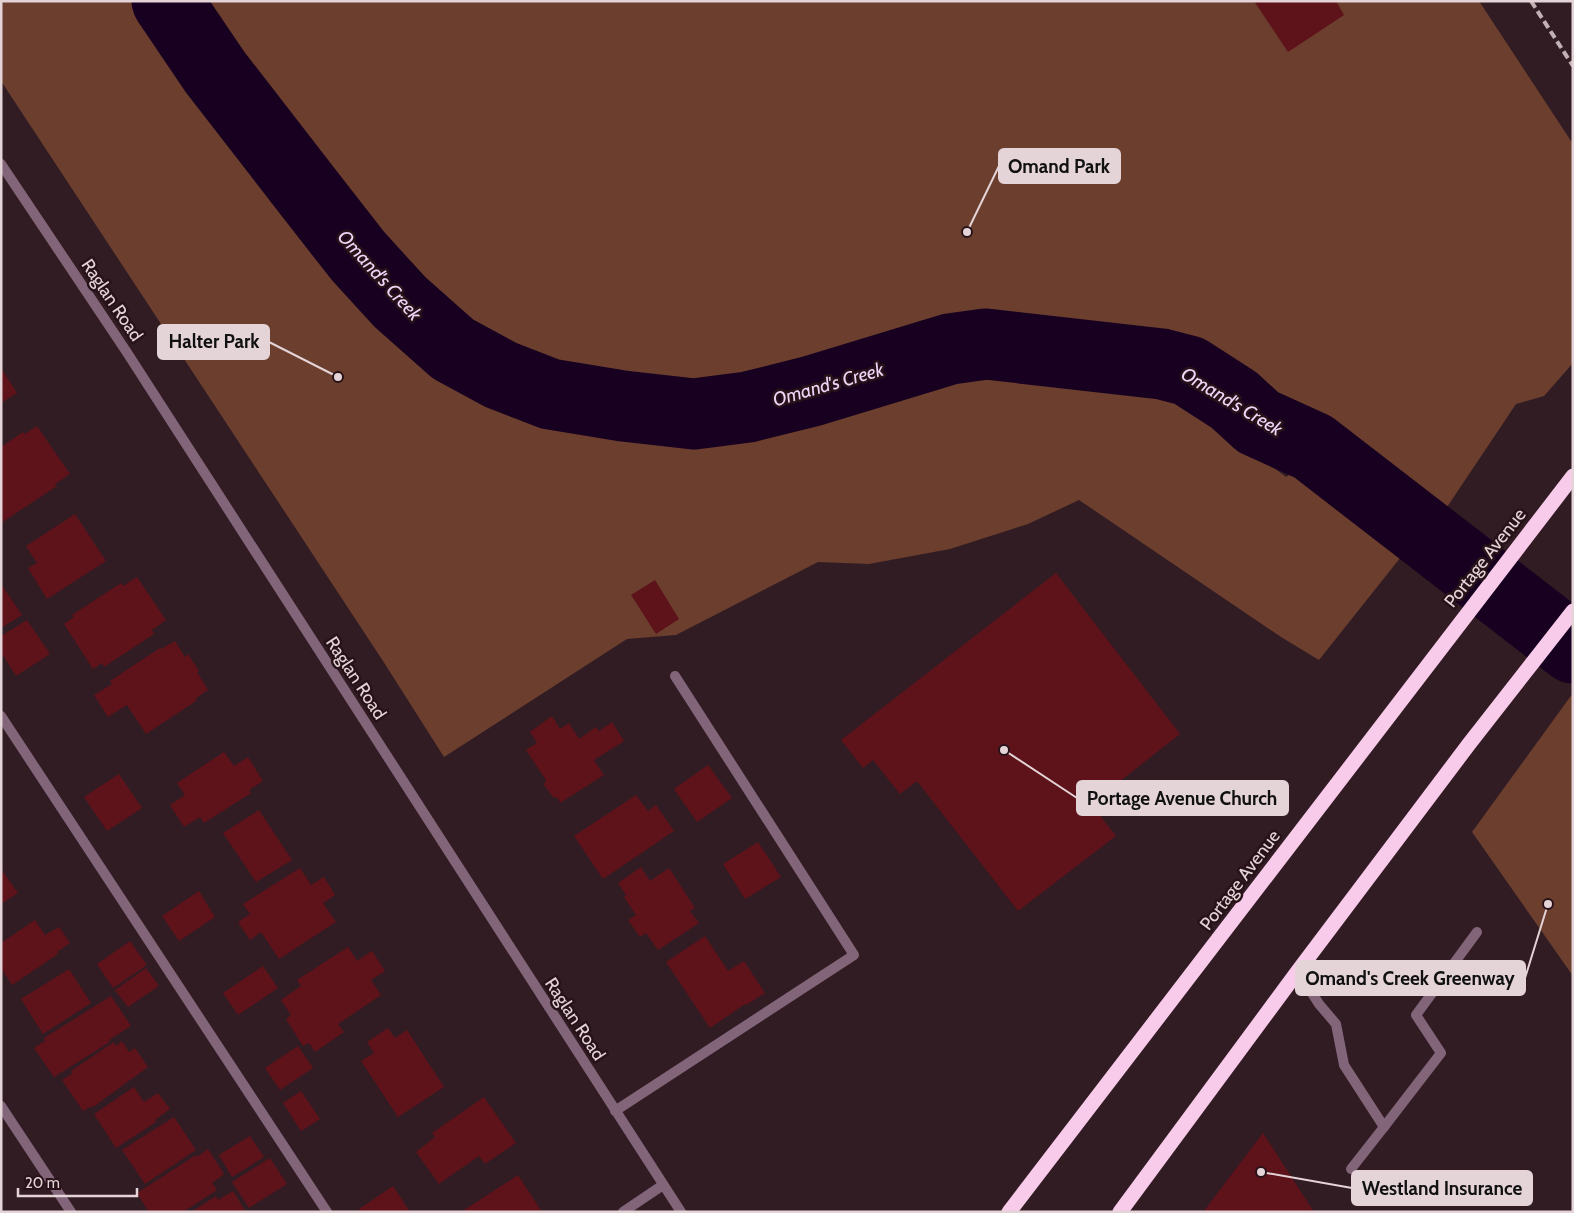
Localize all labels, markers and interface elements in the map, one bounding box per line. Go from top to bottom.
callout: Omand Park [999,149,1120,183]
text: Omand Park [1008,155,1111,178]
water label: Omand's Creek [333,225,427,326]
street label: Raglan Road [76,255,148,345]
callout: Halter Park [158,325,269,359]
text: Halter Park [169,330,260,353]
water label: Omand's Creek [770,357,887,411]
water label: Omand's Creek [1177,362,1287,441]
street label: Portage Avenue [1439,504,1531,612]
street label: Raglan Road [321,632,391,724]
callout: Portage Avenue Church [1077,781,1288,815]
text: Portage Avenue Church [1087,787,1277,810]
street label: Portage Avenue [1195,826,1285,934]
callout: Omand's Creek Greenway [1296,961,1525,995]
text: Omand's Creek Greenway [1305,967,1515,990]
street label: Raglan Road [540,973,610,1065]
scale bar [18,1166,136,1198]
callout: Westland Insurance [1352,1171,1532,1205]
text: 20 m [25,1174,60,1192]
text: Westland Insurance [1362,1177,1523,1200]

